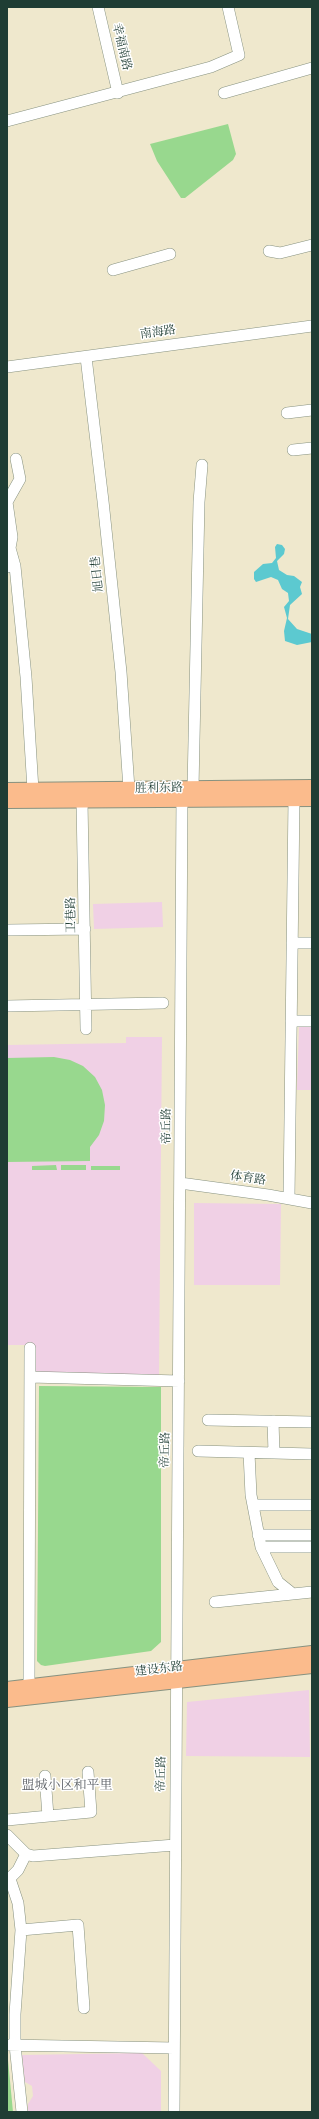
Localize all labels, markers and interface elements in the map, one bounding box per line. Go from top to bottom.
street label: 幸福南路 [109,22,133,72]
street label: 南海路 [139,323,177,343]
street label: 旭日巷 [89,555,107,593]
street label: 胜利东路 [135,781,183,797]
street label: 卫巷路 [64,897,80,933]
street label: 帝丘路 [160,1108,174,1144]
street label: 体育路 [229,1169,267,1189]
street label: 帝丘路 [158,1432,174,1468]
street label: 建设东路 [134,1660,184,1680]
street label: 帝丘路 [154,1756,170,1792]
district label: 盟城小区和平里 [22,1778,112,1794]

